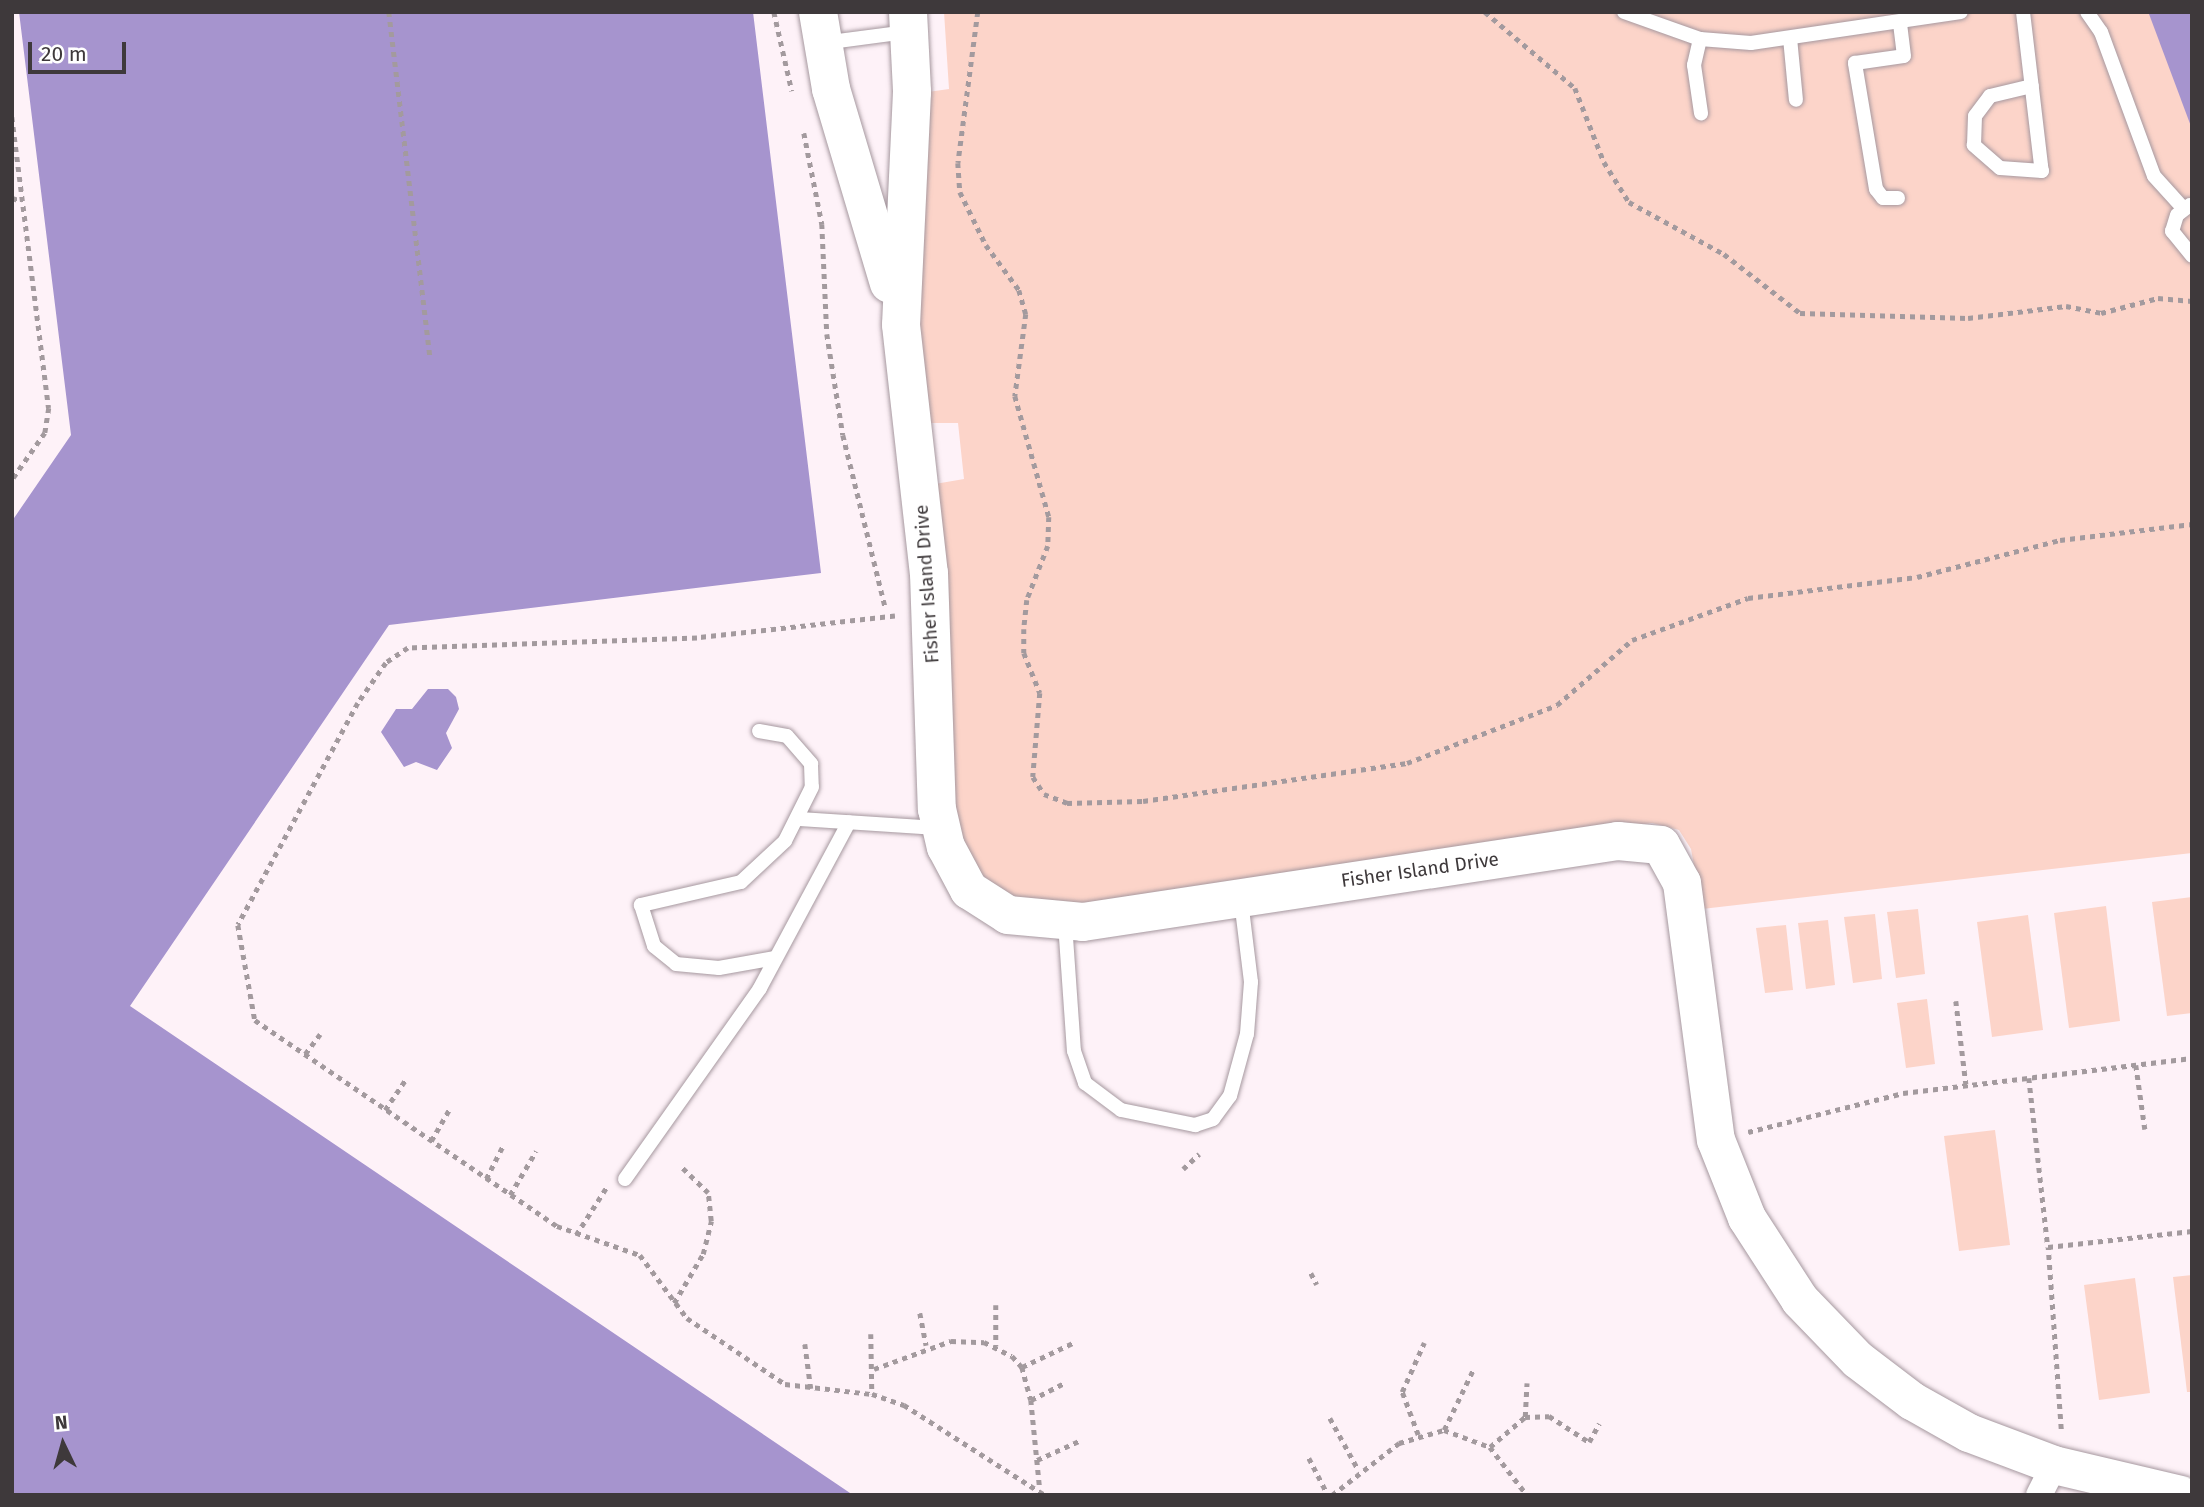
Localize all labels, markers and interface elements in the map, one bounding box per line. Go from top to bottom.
scale bar [32,28,130,72]
text: 20 m [41,41,87,67]
street label: Fisher Island Drive [910,504,944,664]
street label: Fisher Island Drive [1340,848,1500,892]
north arrow [28,1409,98,1479]
text: N [54,1411,68,1435]

